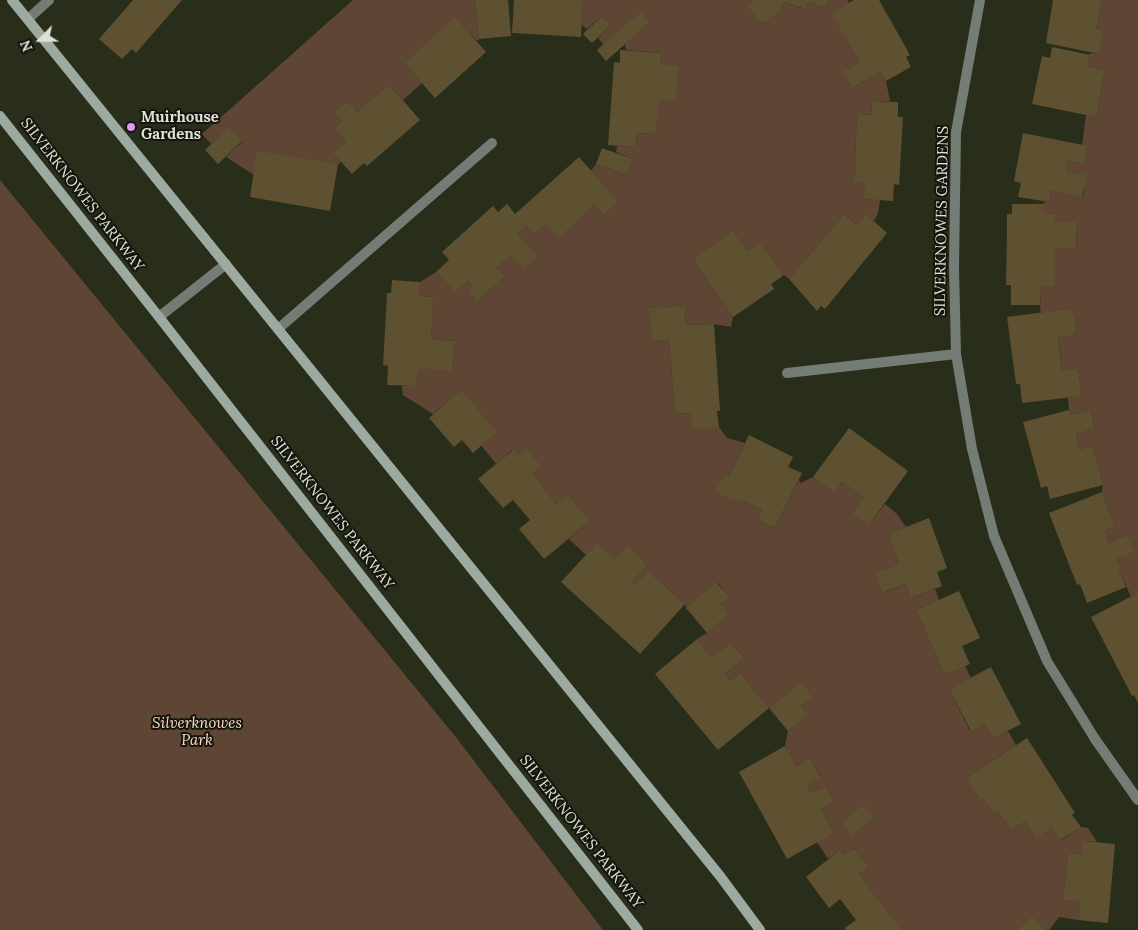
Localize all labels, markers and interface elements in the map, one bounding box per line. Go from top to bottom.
north arrow [15,15,65,65]
text: N [16,37,37,54]
place label: Muirhouse Gardens [141,109,219,144]
street label: SILVERKNOWES PARKWAY [16,115,148,275]
marker: Muirhouse Gardens [125,121,137,133]
street label: SILVERKNOWES GARDENS [931,126,953,316]
street label: SILVERKNOWES PARKWAY [266,433,398,593]
park label: Silverknowes Park [152,715,242,750]
street label: SILVERKNOWES PARKWAY [515,752,647,912]

